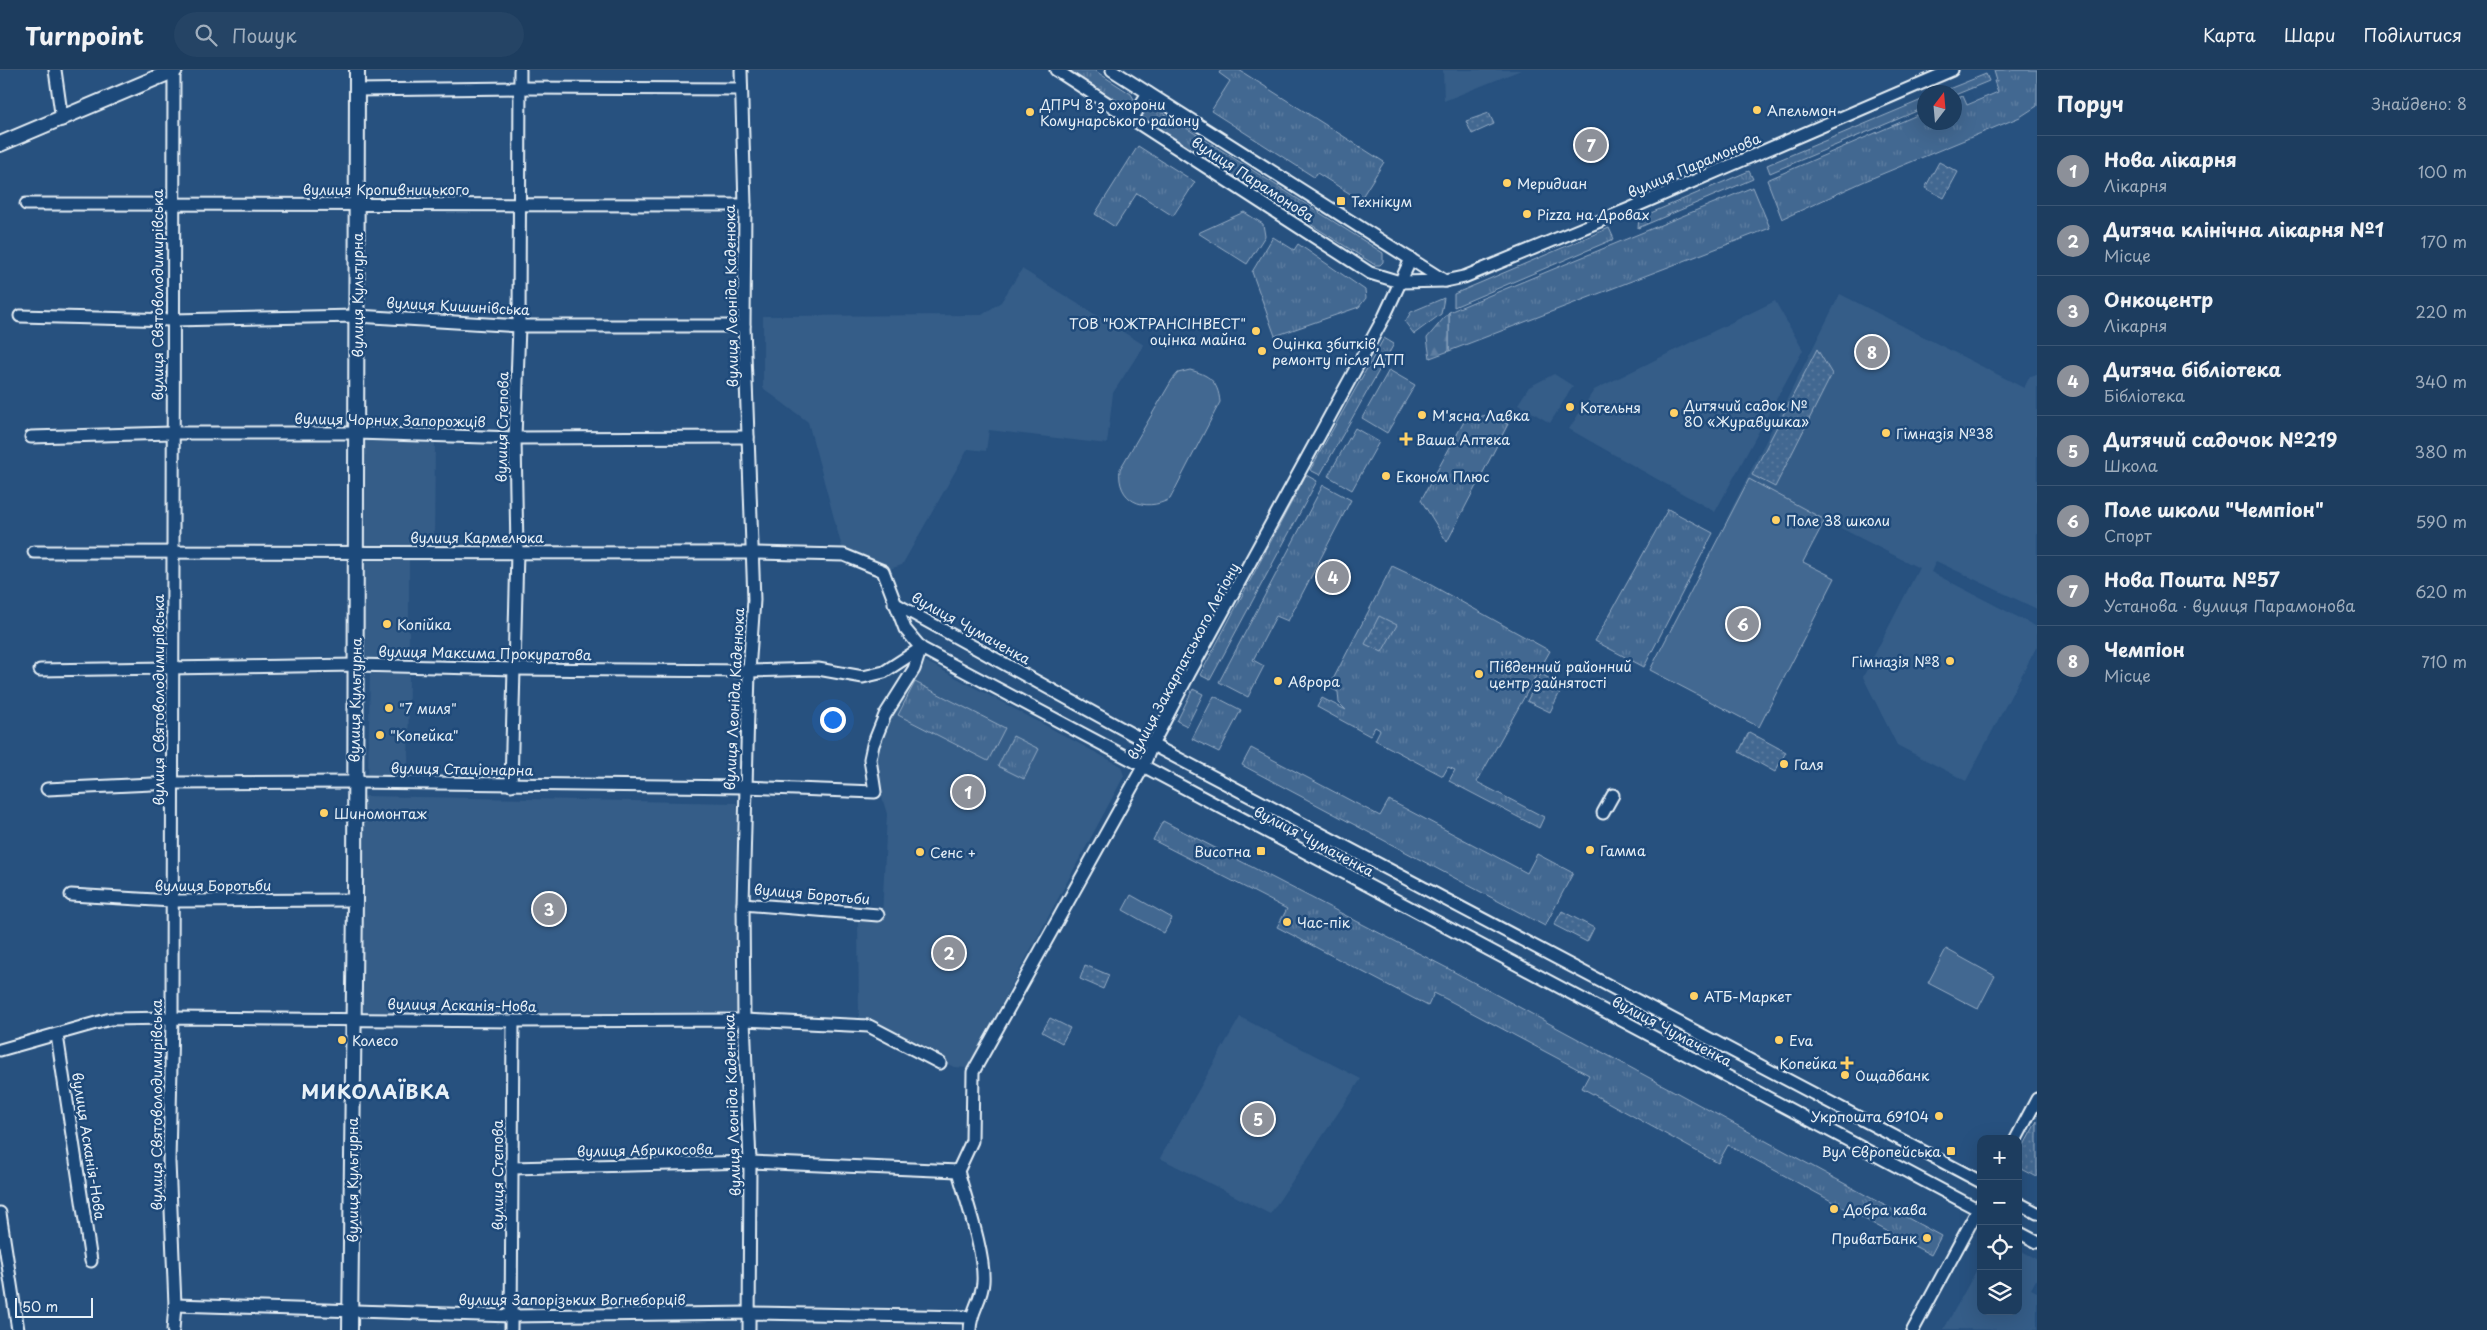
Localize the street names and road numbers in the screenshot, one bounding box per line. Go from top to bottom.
street label: вулиця Парамонова [1624,127,1764,203]
street label: вулиця Парамонова [1188,131,1319,227]
street label: вулиця Кропивницького [303,179,469,200]
street label: вулиця Святоволодимирівська [147,189,168,401]
street label: вулиця Леоніда Каденюка [719,204,743,388]
street label: вулиця Культурна [347,232,368,357]
street label: вулиця Кишинівська [386,292,531,320]
street label: вулиця Степова [491,371,513,482]
street label: вулиця Чорних Запорожців [294,408,486,432]
street label: вулиця Кармелюка [410,527,544,548]
street label: вулиця Закарпатського Легіону [1122,559,1244,763]
street label: вулиця Чумаченка [908,587,1035,670]
street label: вулиця Святоволодимирівська [148,594,169,806]
street label: вулиця Леоніда Каденюка [719,607,749,791]
street label: вулиця Культурна [343,637,367,763]
street label: вулиця Максима Прокуратова [378,641,592,665]
street label: вулиця Стаціонарна [391,757,534,781]
street label: вулиця Чумаченка [1250,800,1378,882]
street label: вулиця Боротьби [155,875,271,896]
street label: вулиця Боротьби [753,878,871,910]
street label: вулиця Чумаченка [1608,990,1736,1072]
street label: вулиця Асканія-Нова [387,993,537,1017]
street label: вулиця Святоволодимирівська [146,999,167,1211]
street label: вулиця Леоніда Каденюка [718,1013,746,1197]
street label: вулиця Асканія-Нова [67,1071,111,1222]
street label: вулиця Культурна [342,1117,363,1242]
street label: вулиця Степова [487,1119,508,1230]
street label: вулиця Абрикосова [577,1138,714,1162]
street label: вулиця Запорізьких Вогнеборців [458,1289,686,1310]

